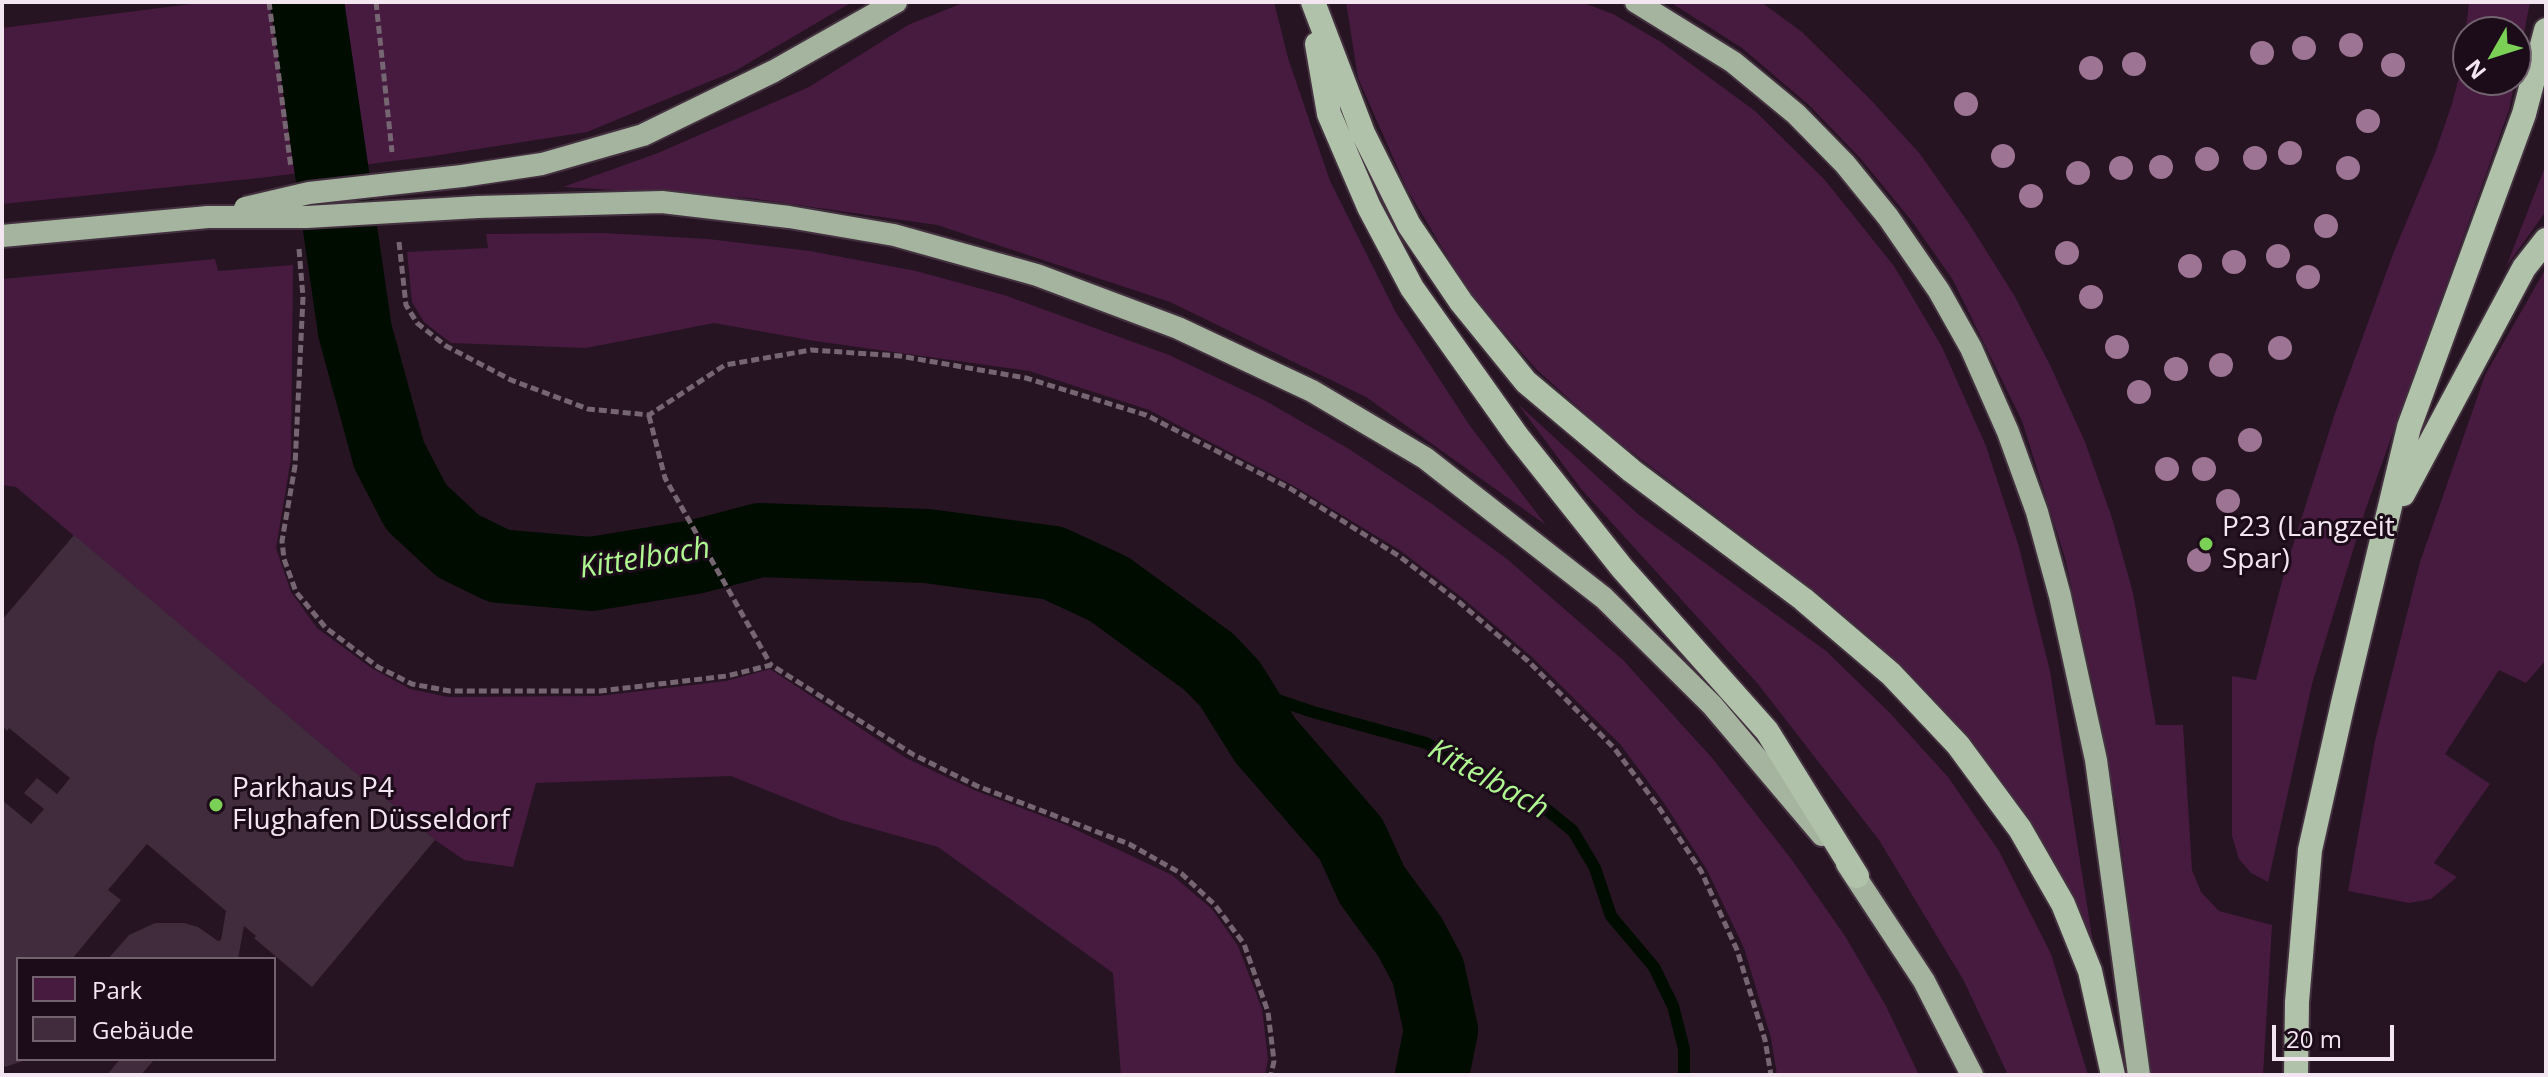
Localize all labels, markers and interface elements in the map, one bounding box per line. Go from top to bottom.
north arrow [2452,16,2532,96]
text: N [2458,53,2492,86]
place label: P23 (Langzeit Spar) [2222,511,2395,577]
water label: Kittelbach [577,531,713,587]
marker: P23 (Langzeit Spar) [2197,535,2215,553]
water label: Kittelbach [1422,732,1554,828]
place label: Parkhaus P4 Flughafen Düsseldorf [232,772,510,838]
marker: Parkhaus P4 Flughafen Düsseldorf [207,796,225,814]
legend [16,957,276,1061]
text: Park [92,973,142,1006]
scale bar [2276,1009,2398,1059]
text: Gebäude [92,1013,194,1046]
text: 20 m [2286,1022,2342,1055]

